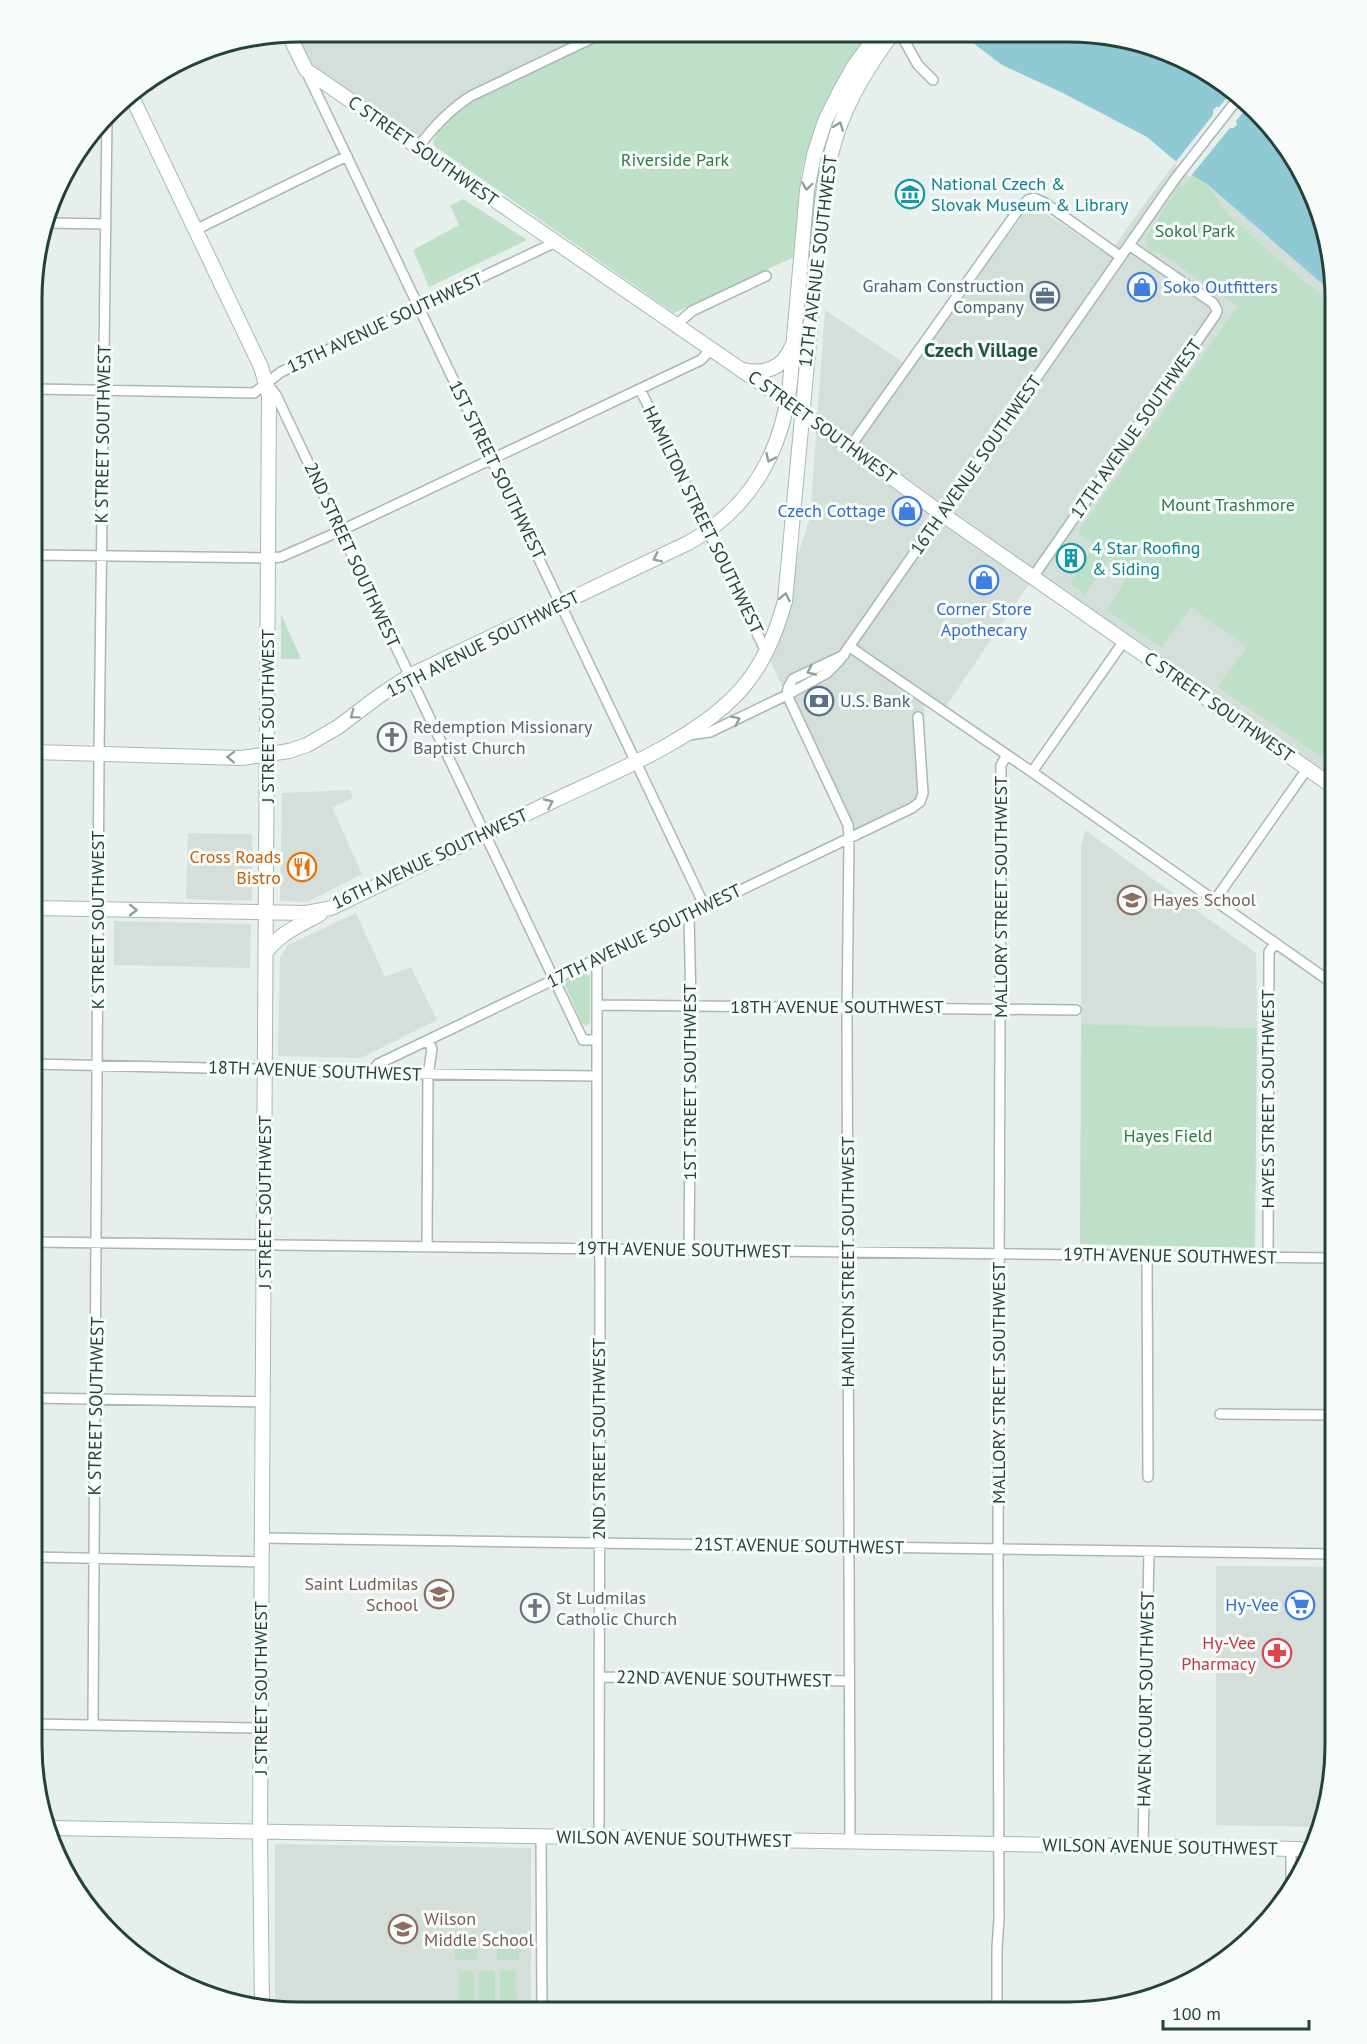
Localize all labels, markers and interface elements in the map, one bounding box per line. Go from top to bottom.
street label: C STREET SOUTHWEST [344,90,503,211]
one-way arrow [831,121,844,132]
park label: Riverside Park [621,148,730,171]
street label: 12TH AVENUE SOUTHWEST [793,154,842,368]
place label: National Czech & Slovak Museum & Library [931,172,1129,216]
museum icon: National Czech & Slovak Museum & Library [894,178,926,210]
one-way arrow [802,182,814,191]
park label: Sokol Park [1155,219,1236,242]
street label: 13TH AVENUE SOUTHWEST [283,267,486,378]
shop icon: Soko Outfitters [1126,271,1158,303]
place label: Graham Construction Company [863,274,1025,318]
place label: Soko Outfitters [1163,275,1278,298]
office icon: Graham Construction Company [1029,280,1061,312]
street label: 17TH AVENUE SOUTHWEST [1065,335,1206,523]
district label: Czech Village [924,337,1038,363]
street label: K STREET SOUTHWEST [89,344,116,524]
street label: C STREET SOUTHWEST [744,365,901,488]
street label: 16TH AVENUE SOUTHWEST [905,371,1046,559]
street label: 1ST STREET SOUTHWEST [444,376,551,563]
street label: HAMILTON STREET SOUTHWEST [638,402,769,638]
one-way arrow [766,451,778,462]
street label: 2ND STREET SOUTHWEST [299,458,406,651]
park label: Mount Trashmore [1161,493,1295,516]
shop icon: Czech Cottage [891,495,923,527]
place label: Czech Cottage [777,499,886,522]
place label: 4 Star Roofing & Siding [1092,536,1201,580]
building icon: 4 Star Roofing & Siding [1055,542,1087,574]
one-way arrow [653,551,664,562]
shop icon: Corner Store Apothecary [968,564,1000,596]
street label: 15TH AVENUE SOUTHWEST [382,585,583,702]
one-way arrow [778,592,791,602]
place label: Corner Store Apothecary [936,597,1032,641]
street label: J STREET SOUTHWEST [256,629,279,804]
street label: C STREET SOUTHWEST [1140,646,1299,767]
one-way arrow [806,664,817,676]
bank icon: U.S. Bank [803,685,835,717]
place label: U.S. Bank [840,689,911,712]
one-way arrow [350,707,361,718]
place label: Redemption Missionary Baptist Church [413,715,593,759]
one-way arrow [730,715,741,727]
church icon: Redemption Missionary Baptist Church [376,721,408,753]
one-way arrow [227,751,236,764]
street label: MALLORY STREET SOUTHWEST [989,776,1012,1018]
one-way arrow [542,798,553,810]
street label: 16TH AVENUE SOUTHWEST [328,803,531,914]
street label: K STREET SOUTHWEST [86,831,109,1009]
place label: Cross Roads Bistro [190,845,281,889]
restaurant icon: Cross Roads Bistro [286,851,318,883]
street label: 17TH AVENUE SOUTHWEST [543,878,745,993]
school or university icon: Hayes School [1116,884,1148,916]
place label: Hayes School [1153,888,1257,911]
one-way arrow [129,904,138,916]
street label: 1ST STREET SOUTHWEST [678,984,701,1180]
street label: HAYES STREET SOUTHWEST [1256,990,1279,1208]
street label: 18TH AVENUE SOUTHWEST [730,995,944,1018]
street label: 18TH AVENUE SOUTHWEST [208,1055,422,1086]
street label: J STREET SOUTHWEST [253,1115,276,1290]
park label: Hayes Field [1124,1124,1212,1147]
street label: HAMILTON STREET SOUTHWEST [836,1136,859,1388]
street label: 19TH AVENUE SOUTHWEST [577,1236,791,1263]
street label: 19TH AVENUE SOUTHWEST [1063,1242,1277,1269]
street label: MALLORY STREET SOUTHWEST [987,1262,1010,1504]
street label: K STREET SOUTHWEST [82,1316,109,1496]
street label: 2ND STREET SOUTHWEST [587,1338,610,1540]
street label: 21ST AVENUE SOUTHWEST [694,1532,904,1559]
place label: Saint Ludmilas School [304,1572,419,1616]
school or university icon: Saint Ludmilas School [423,1578,455,1610]
place label: St Ludmilas Catholic Church [556,1586,677,1630]
supermarket icon: Hy-Vee [1284,1589,1316,1621]
street label: HAVEN COURT SOUTHWEST [1132,1591,1159,1807]
church icon: St Ludmilas Catholic Church [519,1592,551,1624]
place label: Hy-Vee [1225,1593,1279,1616]
street label: J STREET SOUTHWEST [249,1601,272,1776]
place label: Hy-Vee Pharmacy [1181,1631,1257,1675]
pharmacy icon: Hy-Vee Pharmacy [1261,1637,1293,1669]
street label: 22ND AVENUE SOUTHWEST [616,1665,832,1692]
street label: WILSON AVENUE SOUTHWEST [556,1825,792,1852]
street label: WILSON AVENUE SOUTHWEST [1042,1833,1278,1860]
place label: Wilson Middle School [424,1907,534,1951]
school or university icon: Wilson Middle School [387,1913,419,1945]
scale bar [1163,1993,1308,2031]
text: 100 m [1172,2002,1221,2025]

